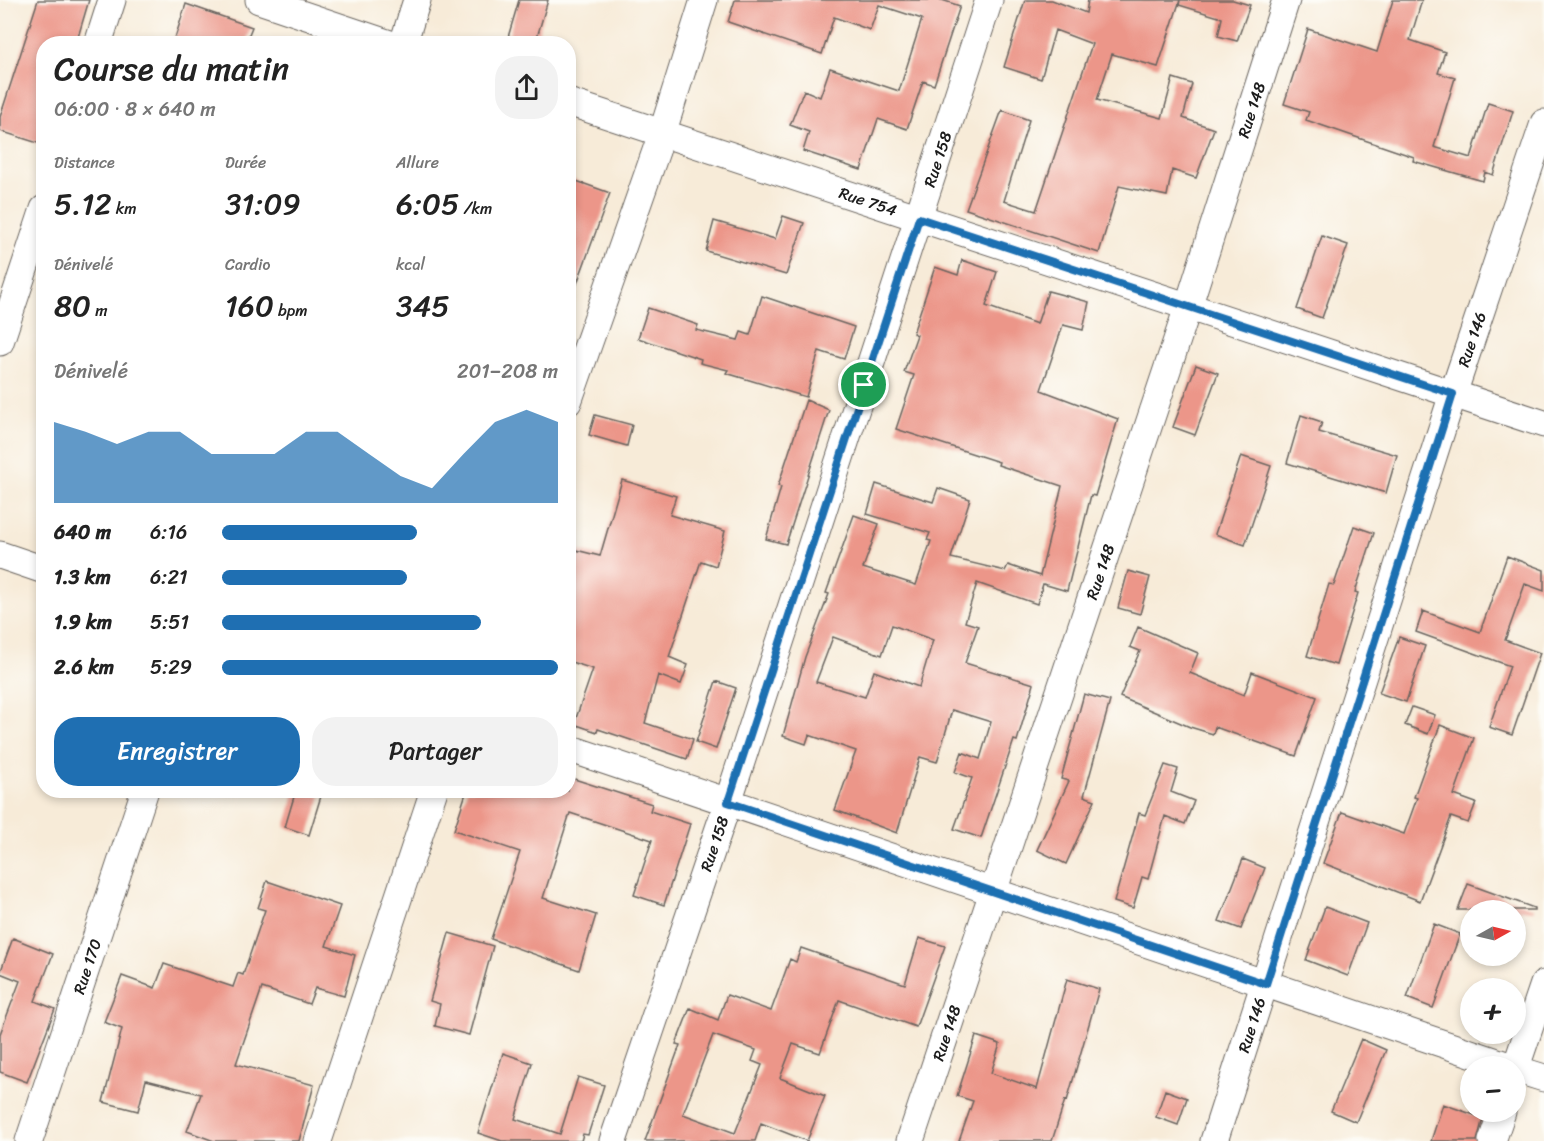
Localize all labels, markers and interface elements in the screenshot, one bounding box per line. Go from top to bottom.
text: Course du matin [54,40,289,98]
button: share [495,56,558,119]
street label: Rue 148 [1228,78,1274,142]
text: 06:00 · 8 × 640 m [54,92,216,127]
street label: Rue 158 [915,127,960,191]
text: Distance [54,148,115,177]
text: Durée [225,148,266,177]
text: Allure [396,148,439,177]
text: 5.12 [54,177,112,231]
text: 31:09 [225,177,301,231]
text: 6:05 [396,177,459,231]
street label: Rue 754 [835,178,901,224]
text: km [112,194,137,223]
text: /km [459,194,492,223]
text: Dénivelé [54,250,113,279]
text: Cardio [225,250,270,279]
text: kcal [396,250,425,279]
text: 80 [54,279,91,333]
text: 160 [225,279,274,333]
text: 345 [396,279,450,333]
text: m [91,296,108,325]
text: bpm [274,296,308,325]
street label: Rue 146 [1449,308,1494,371]
text: Dénivelé [54,354,128,389]
text: 201–208 m [457,354,558,389]
pin [838,359,889,410]
icon: arrive [847,368,880,401]
text: 640 m [54,515,111,550]
text: 6:16 [150,515,187,550]
street label: Rue 148 [1077,540,1123,604]
text: 1.3 km [54,560,111,595]
text: 6:21 [150,560,188,595]
text: 1.9 km [54,605,112,640]
text: 5:51 [150,605,189,640]
text: 2.6 km [54,650,114,685]
text: 5:29 [150,650,192,685]
button: Enregistrer [54,717,300,786]
button: Partager [312,717,558,786]
street label: Rue 158 [691,812,737,875]
north arrow [1460,900,1526,966]
map controls [1460,900,1526,1122]
street label: Rue 170 [64,935,109,998]
button: + [1460,978,1526,1044]
street label: Rue 146 [1229,993,1274,1056]
street label: Rue 148 [923,1001,969,1065]
button: − [1460,1056,1526,1122]

